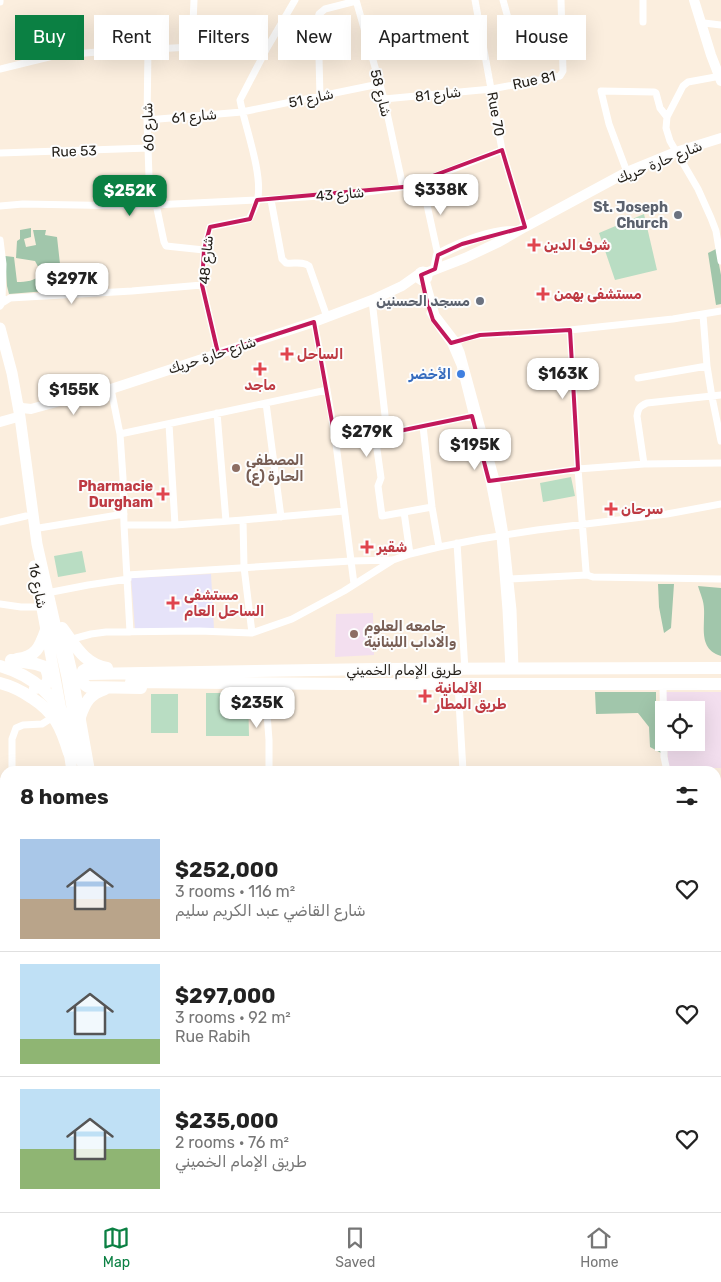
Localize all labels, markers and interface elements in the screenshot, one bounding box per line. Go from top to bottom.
chip: Buy [15,15,84,60]
chip: Rent [94,15,169,60]
chip: Filters [179,15,268,60]
chip: New [278,15,351,60]
chip: Apartment [361,15,487,60]
chip: House [497,15,586,60]
street label: شارع 58 [364,67,395,119]
street label: Rue 81 [511,68,557,93]
street label: شارع 81 [414,84,462,107]
street label: شارع 51 [287,85,336,114]
street label: Rue 70 [483,90,508,138]
street label: شارع 60 [139,102,160,152]
street label: شارع 61 [170,106,218,129]
street label: شارع حارة حريك [614,137,706,189]
street label: Rue 53 [51,142,97,161]
pin: $252K [95,174,165,217]
pin: $338K [406,174,476,216]
text: $338K [414,180,468,199]
text: $252K [104,181,156,200]
street label: شارع 43 [315,184,365,207]
place label: St. Joseph Church [593,199,668,232]
marker: St. Joseph Church [672,209,684,221]
street label: شارع 48 [196,235,219,285]
place label: شرف الدين [544,237,610,254]
marker: شرف الدين [528,239,540,251]
pin: $297K [37,262,107,305]
text: $297K [46,269,98,288]
place label: مستشفى بهمن [554,286,642,303]
marker: مستشفى بهمن [536,287,550,301]
place label: مسجد الحسنين [376,293,470,310]
marker: مسجد الحسنين [474,295,486,307]
street label: شارع حارة حريك [166,333,259,380]
place label: الساحل [297,346,343,363]
marker: الساحل [281,348,293,360]
pin: $163K [528,358,598,400]
marker: ماجد [254,363,266,375]
text: $163K [538,364,588,383]
place label: الأخضر [408,366,451,383]
marker: الأخضر [455,368,467,380]
pin: $155K [39,374,109,416]
place label: ماجد [244,377,276,394]
text: $155K [49,380,99,399]
pin: $279K [332,416,402,458]
text: $279K [341,422,393,441]
pin: $195K [440,428,510,471]
text: $195K [450,435,500,454]
place label: المصطفى الحارة (ع) [246,452,304,486]
marker: المصطفى الحارة (ع) [230,462,242,474]
place label: Pharmacie Durgham [78,478,153,511]
marker: Pharmacie Durgham [157,488,169,500]
place label: سرحان [621,501,663,518]
marker: سرحان [605,503,617,515]
place label: شقير [376,539,407,556]
marker: شقير [361,541,373,553]
street label: شارع 16 [23,562,50,611]
place label: مستشفى الساحل العام [184,587,264,621]
marker: مستشفى الساحل العام [166,596,180,610]
place label: جامعه العلوم والاداب اللبنانية [364,618,456,651]
marker: جامعه العلوم والاداب اللبنانية [348,628,360,640]
street label: طريق الإمام الخميني [346,662,462,681]
place label: الألمانية طريق المطار [434,680,507,713]
pin: $235K [222,686,292,729]
marker: الألمانية طريق المطار [419,690,431,702]
text: $235K [231,693,283,712]
map controls [655,701,705,751]
button: locate [655,701,705,751]
icon: filters [673,782,701,810]
text: 8 homes [20,784,109,809]
text: $252,000 [175,857,278,882]
icon: home [60,859,120,919]
icon: heart [673,875,701,903]
text: 3 rooms · 116 m² [175,882,295,901]
text: شارع القاضي عبد الكريم سليم [175,901,366,920]
text: $297,000 [175,983,276,1008]
icon: home [60,984,120,1044]
icon: heart [673,1000,701,1028]
text: 3 rooms · 92 m² [175,1008,291,1027]
text: Rue Rabih [175,1027,250,1046]
text: $235,000 [175,1108,279,1133]
icon: home [60,1109,120,1169]
icon: heart [673,1125,701,1153]
text: 2 rooms · 76 m² [175,1133,289,1152]
text: طريق الإمام الخميني [175,1152,307,1171]
tab: Map [102,1224,130,1271]
tab: Saved [335,1224,375,1271]
tab: Home [580,1224,619,1271]

